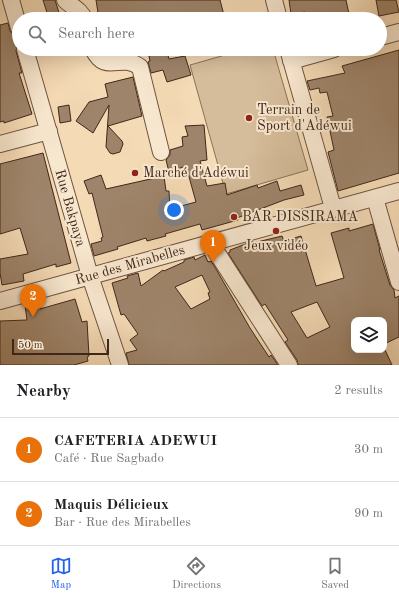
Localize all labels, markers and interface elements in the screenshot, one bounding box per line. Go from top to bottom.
search box [12,12,387,56]
icon: search [26,23,48,45]
text: Search here [58,27,135,42]
place label: Terrain de Sport d'Adéwui [257,103,352,133]
marker: Terrain de Sport d'Adéwui [244,113,254,123]
place label: Marché d'Adéwui [143,166,249,180]
street label: Rue Bakpaya [52,168,88,248]
marker: Marché d'Adéwui [130,168,140,178]
your location [164,200,184,220]
place label: BAR DISSIRAMA [242,210,359,224]
marker: BAR DISSIRAMA [229,212,239,222]
marker: Jeux vidéo [271,226,281,236]
pin: 1 [200,230,226,263]
place label: Jeux vidéo [244,239,308,253]
street label: Rue des Mirabelles [74,243,186,287]
pin: 2 [20,284,46,317]
map controls [351,317,387,353]
button: layers [351,317,387,353]
scale bar [12,337,109,356]
text: 50 m [18,340,43,351]
text: Nearby [16,383,71,400]
text: 2 results [334,384,383,397]
text: CAFETERIA ADEWUI [54,434,217,449]
text: 1 [25,443,33,456]
text: 30 m [354,443,383,456]
text: Café · Rue Sagbado [54,452,164,465]
text: Maquis Délicieux [54,498,169,513]
text: 2 [25,507,33,520]
text: 90 m [354,507,383,520]
text: Bar · Rue des Mirabelles [54,516,191,529]
tab: Map [50,555,72,593]
tab: Directions [172,555,221,593]
tab: Saved [321,555,349,593]

